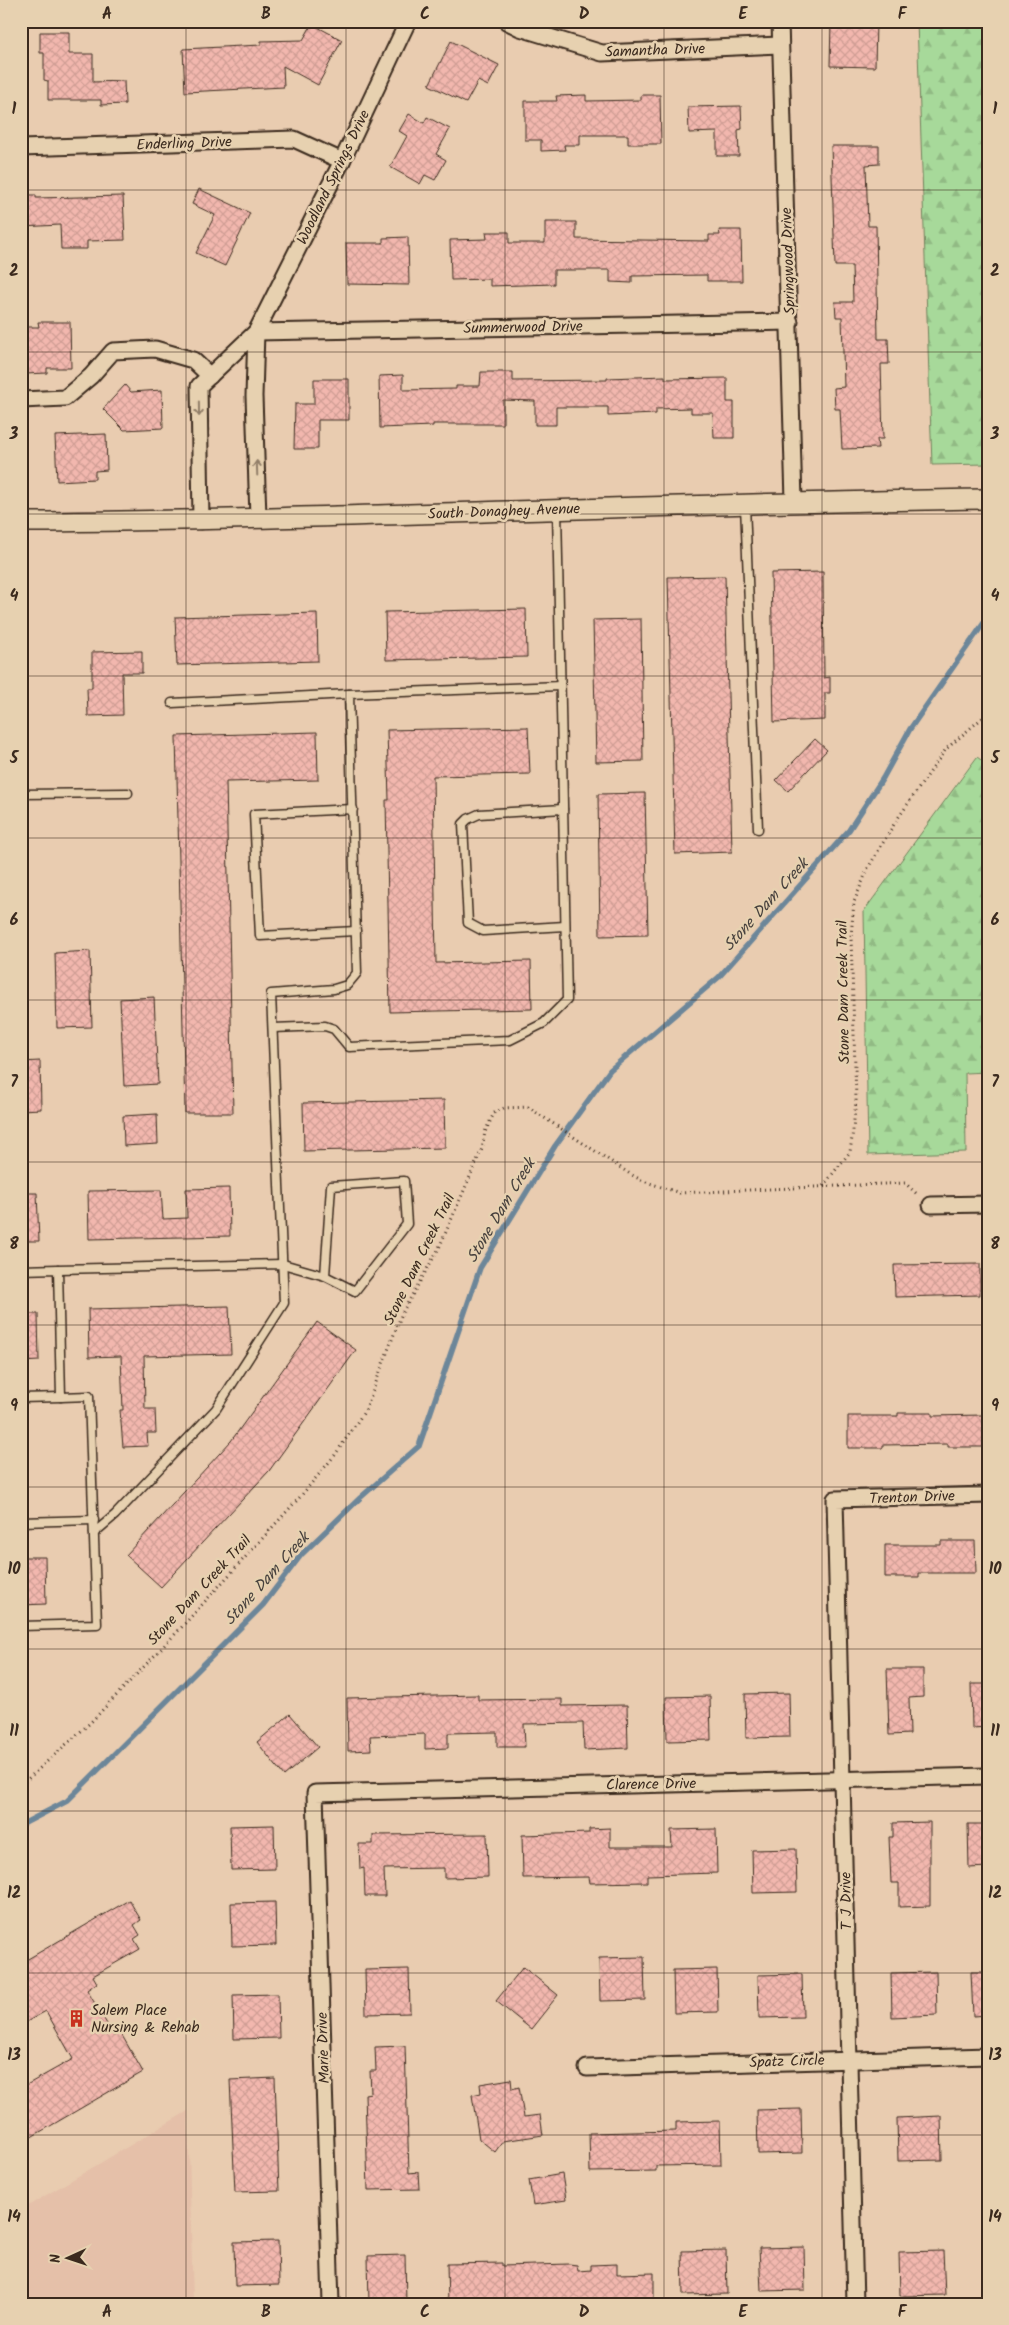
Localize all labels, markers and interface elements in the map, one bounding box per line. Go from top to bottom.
text: A [102,2,112,27]
text: B [261,2,271,27]
text: C [420,2,430,27]
text: D [579,2,590,27]
text: E [739,2,749,27]
text: F [898,2,908,27]
street label: Samantha Drive [605,37,706,65]
text: 1 [12,97,17,122]
text: 1 [993,97,998,122]
street label: Woodland Springs Drive [291,106,377,249]
street label: Enderling Drive [136,130,232,158]
street label: Springwood Drive [775,207,803,315]
text: 2 [9,259,19,284]
text: 2 [990,259,1000,284]
street label: Summerwood Drive [463,315,583,341]
one-way arrow [194,400,204,416]
text: 3 [9,422,19,447]
text: 3 [990,422,1000,447]
one-way arrow [252,461,261,477]
street label: South Donaghey Avenue [427,497,581,527]
text: 4 [10,584,19,609]
text: 4 [991,584,1000,609]
text: 5 [9,746,20,771]
text: 5 [990,746,1001,771]
water label: Stone Dam Creek [717,851,816,957]
text: 6 [10,908,19,933]
text: 6 [991,908,1000,933]
street label: Stone Dam Creek Trail [831,920,857,1064]
text: 7 [10,1070,18,1095]
text: 7 [991,1070,999,1095]
water label: Stone Dam Creek [460,1152,544,1268]
street label: Stone Dam Creek Trail [378,1189,462,1329]
text: 8 [9,1232,19,1257]
text: 8 [990,1232,1000,1257]
text: 9 [10,1394,18,1419]
text: 9 [991,1394,999,1419]
street label: Trenton Drive [869,1485,955,1511]
water label: Stone Dam Creek [218,1525,317,1631]
street label: Stone Dam Creek Trail [142,1530,258,1651]
text: 10 [7,1557,21,1582]
text: 10 [988,1557,1002,1582]
text: 11 [9,1719,19,1744]
text: 11 [990,1719,1000,1744]
street label: Clarence Drive [606,1772,697,1798]
street label: T J Drive [834,1871,860,1930]
text: 12 [7,1881,21,1906]
text: 12 [988,1881,1002,1906]
place label: Salem Place Nursing & Rehab [91,1999,200,2040]
building icon: Salem Place Nursing & Rehab [67,2009,87,2029]
street label: Marie Drive [311,2012,337,2084]
text: 13 [7,2043,21,2068]
text: 13 [988,2043,1002,2068]
street label: Spatz Circle [749,2049,825,2075]
text: 14 [7,2205,21,2230]
text: 14 [988,2205,1002,2230]
north arrow [42,2232,92,2282]
text: N [45,2253,67,2264]
text: A [102,2300,112,2325]
text: B [261,2300,271,2325]
text: C [420,2300,430,2325]
text: D [579,2300,590,2325]
text: E [739,2300,749,2325]
text: F [898,2300,908,2325]

